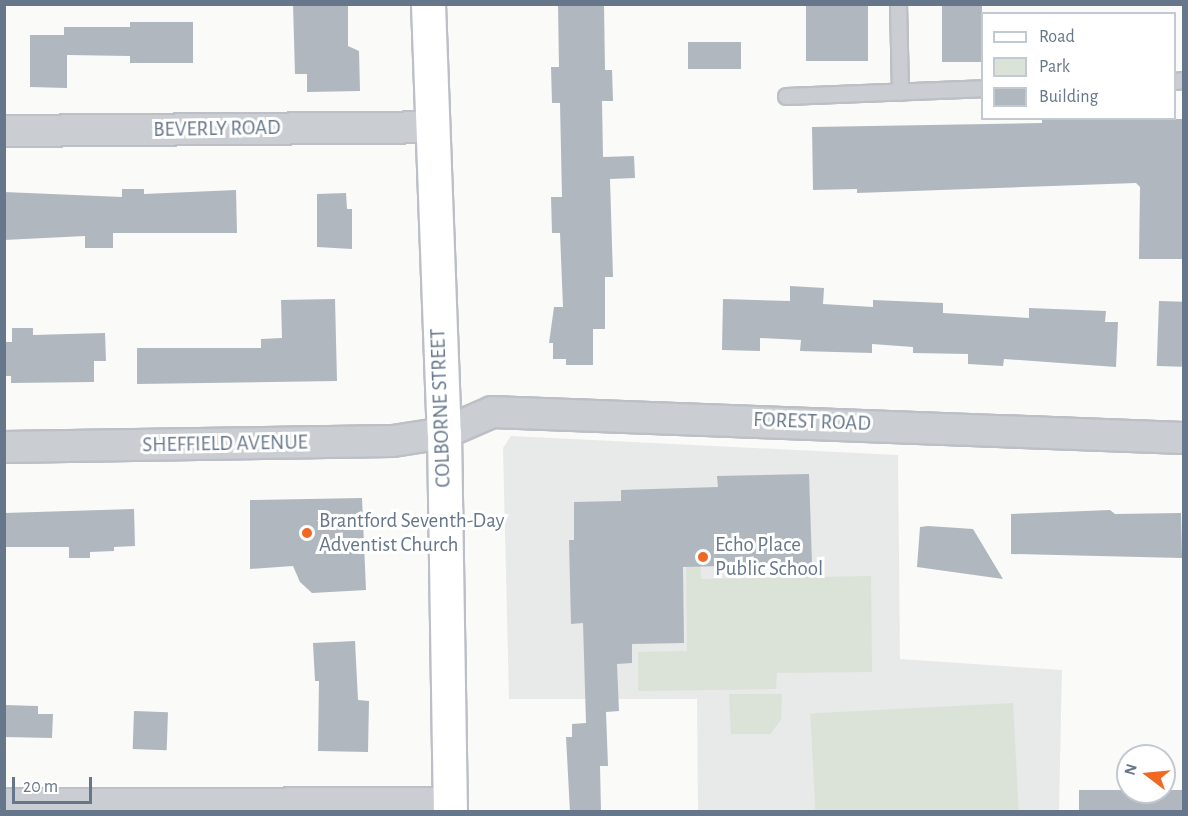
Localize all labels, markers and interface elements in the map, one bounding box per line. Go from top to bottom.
legend [981,12,1176,120]
text: Road [1039,28,1075,46]
text: Park [1039,58,1070,76]
text: Building [1039,88,1098,106]
street label: BEVERLY ROAD [153,115,281,143]
street label: COLBORNE STREET [426,328,456,488]
street label: FOREST ROAD [753,407,871,437]
street label: SHEFFIELD AVENUE [142,430,308,458]
place label: Brantford Seventh-Day Adventist Church [319,508,505,558]
marker: Brantford Seventh-Day Adventist Church [300,526,314,540]
place label: Echo Place Public School [715,532,823,582]
marker: Echo Place Public School [696,550,710,564]
north arrow [1116,744,1176,804]
text: N [1121,762,1140,777]
scale bar [15,765,94,803]
text: 20 m [23,778,58,796]

